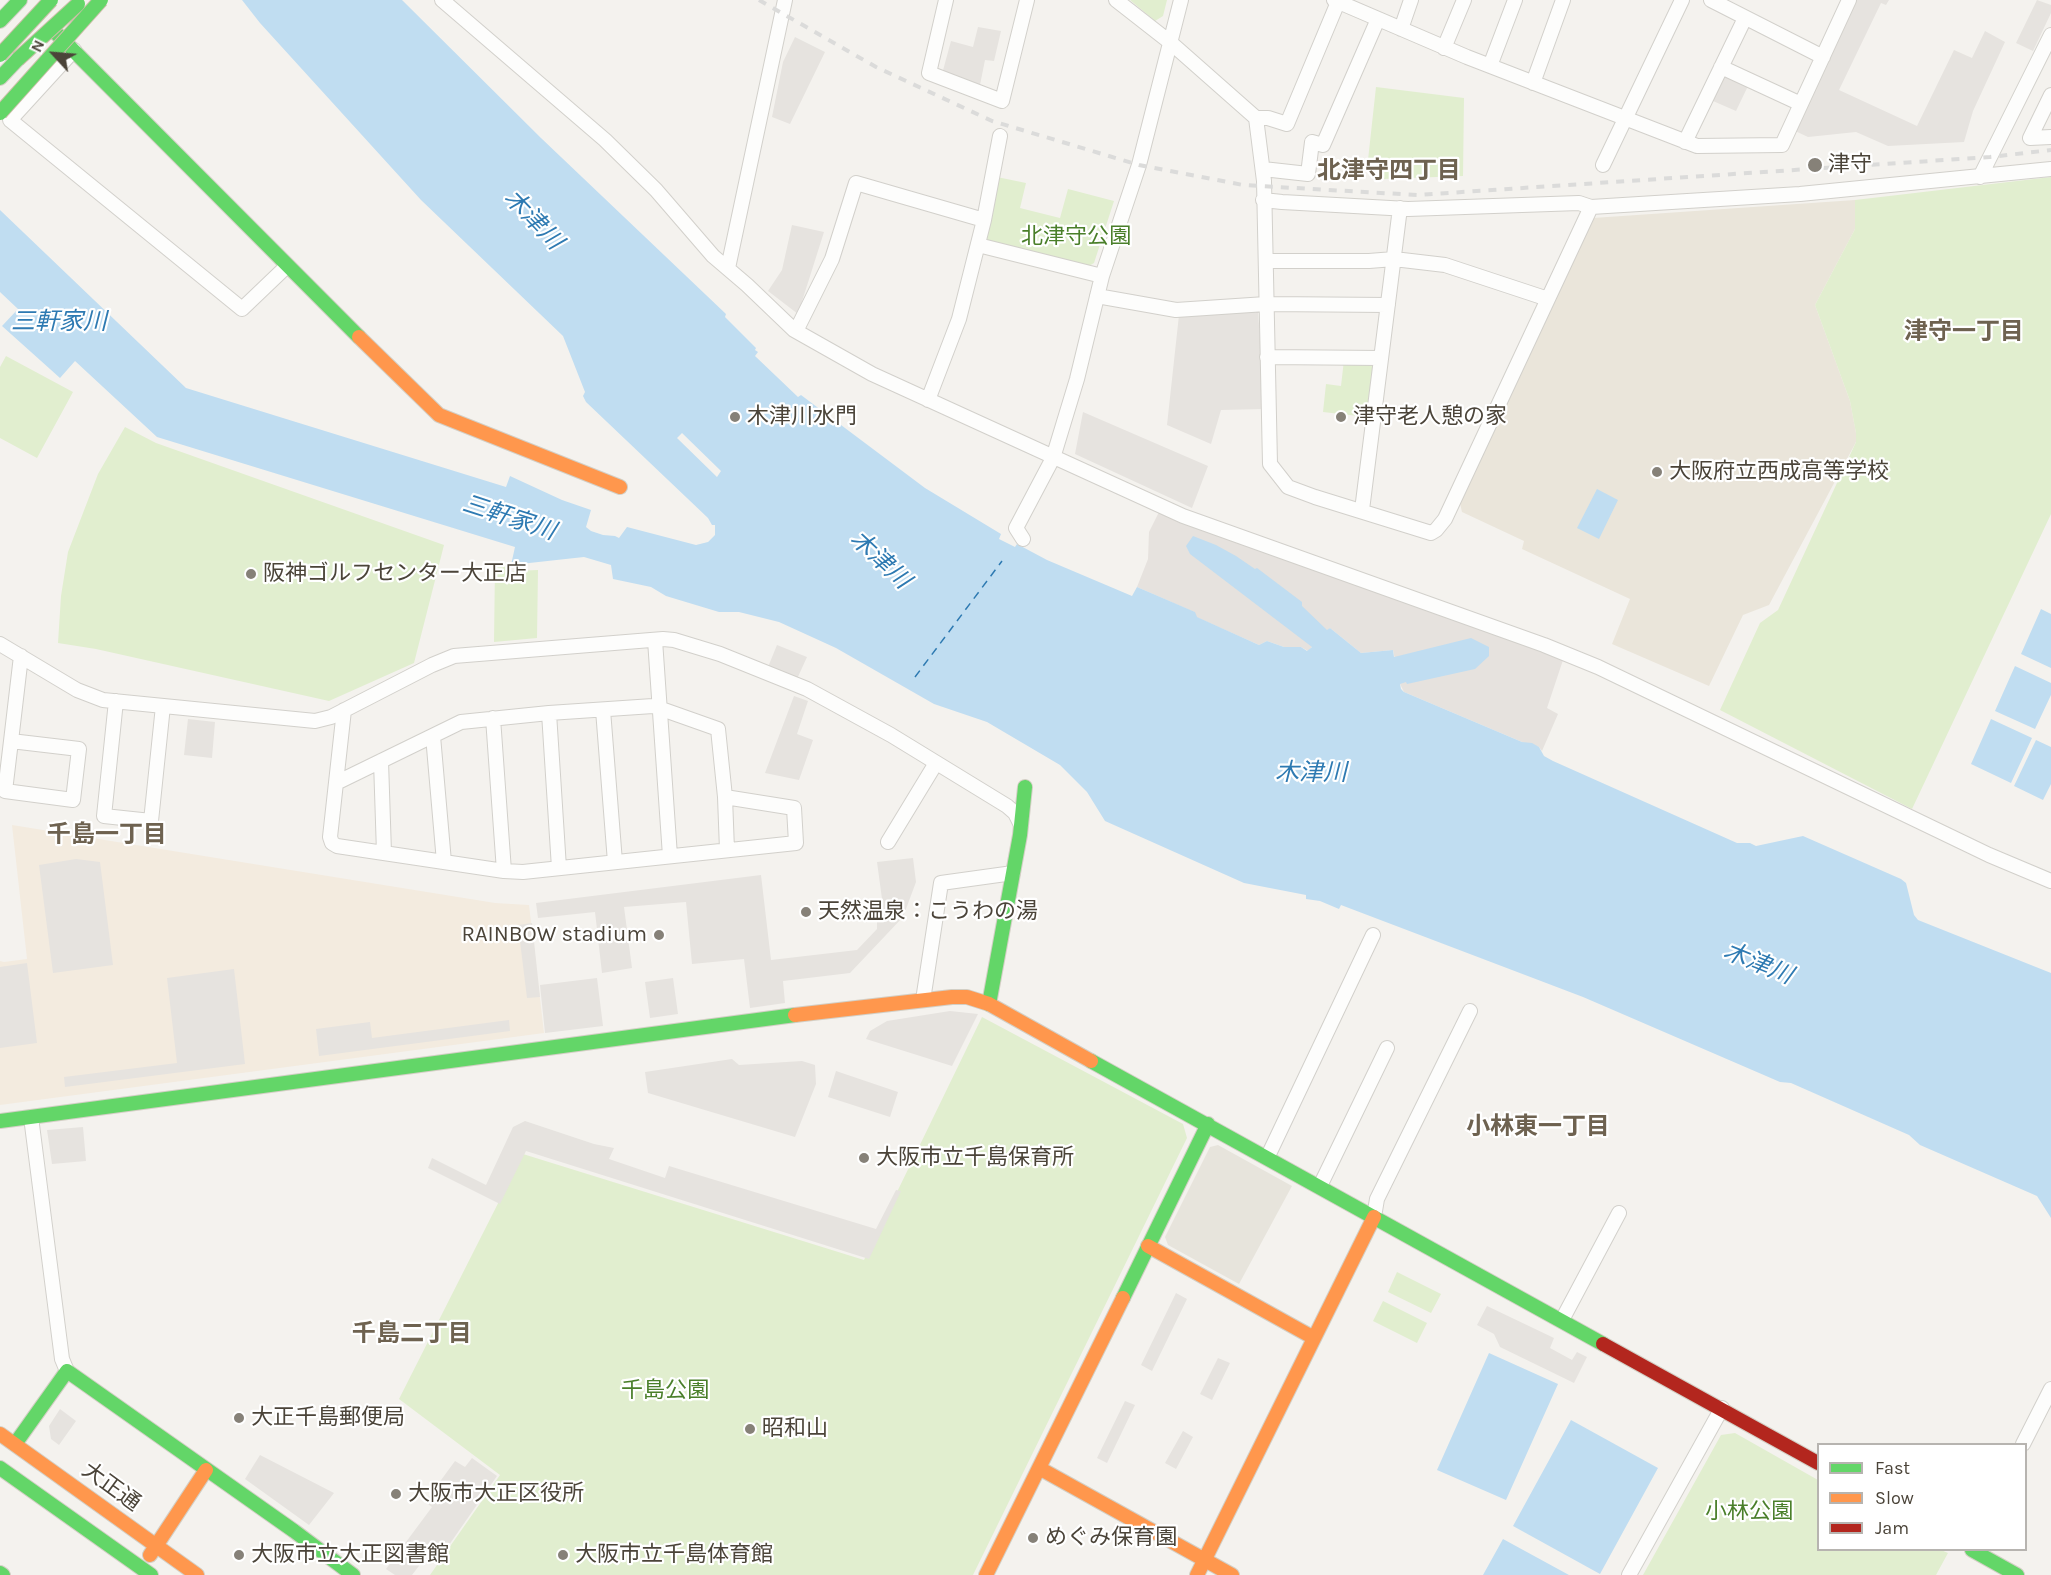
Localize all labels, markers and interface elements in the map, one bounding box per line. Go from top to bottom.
north arrow [24,24,84,84]
text: N [26,37,48,55]
place label: 津守 [1828,152,1872,178]
marker: 津守 [1806,156,1824,174]
district label: 北津守四丁目 [1317,157,1461,185]
water label: 木津川 [498,184,568,256]
park label: 北津守公園 [1021,224,1131,250]
water label: 三軒家川 [11,308,107,336]
district label: 津守一丁目 [1904,318,2024,346]
place label: 木津川水門 [747,404,857,430]
place label: 津守老人憩の家 [1353,404,1507,430]
marker: 木津川水門 [728,410,742,424]
marker: 津守老人憩の家 [1334,410,1348,424]
place label: 大阪府立西成高等学校 [1669,459,1889,485]
marker: 大阪府立西成高等学校 [1650,465,1664,479]
water label: 三軒家川 [459,489,559,547]
water label: 木津川 [844,525,916,595]
place label: 阪神ゴルフセンター大正店 [263,561,527,587]
marker: 阪神ゴルフセンター大正店 [244,567,258,581]
water label: 木津川 [1275,759,1347,787]
district label: 千島一丁目 [47,821,167,849]
place label: 天然温泉：こうわの湯 [818,899,1038,925]
marker: 天然温泉：こうわの湯 [799,905,813,919]
place label: RAINBOW stadium [461,922,647,948]
marker: RAINBOW stadium [652,928,666,942]
water label: 木津川 [1719,937,1797,991]
district label: 小林東一丁目 [1466,1113,1610,1141]
place label: 大阪市立千島保育所 [876,1145,1074,1171]
marker: 大阪市立千島保育所 [857,1151,871,1165]
district label: 千島二丁目 [352,1320,472,1348]
park label: 千島公園 [621,1378,709,1404]
place label: 大正千島郵便局 [251,1405,405,1431]
marker: 大正千島郵便局 [232,1411,246,1425]
place label: 昭和山 [762,1416,828,1442]
marker: 昭和山 [743,1422,757,1436]
legend [1817,1443,2027,1551]
street label: 大正通 [77,1457,145,1517]
text: Fast [1875,1457,1910,1479]
place label: 大阪市大正区役所 [408,1481,584,1507]
marker: 大阪市大正区役所 [389,1487,403,1501]
text: Slow [1875,1487,1914,1509]
park label: 小林公園 [1705,1499,1793,1525]
text: Jam [1875,1517,1909,1539]
place label: めぐみ保育園 [1045,1525,1177,1551]
marker: めぐみ保育園 [1026,1531,1040,1545]
place label: 大阪市立大正図書館 [251,1542,449,1568]
place label: 大阪市立千島体育館 [575,1542,773,1568]
marker: 大阪市立大正図書館 [232,1548,246,1562]
marker: 大阪市立千島体育館 [556,1548,570,1562]

